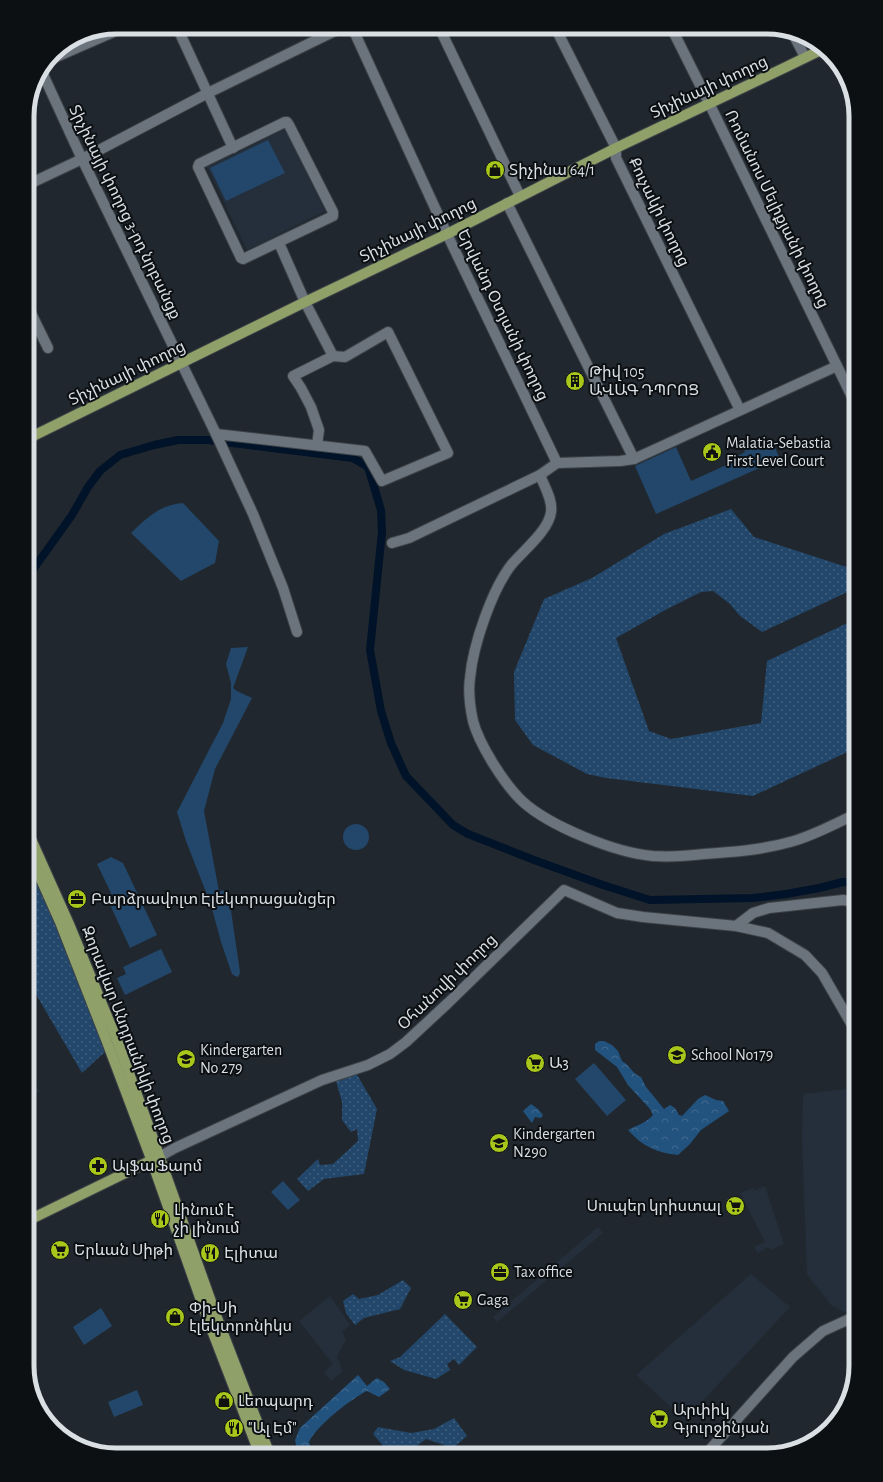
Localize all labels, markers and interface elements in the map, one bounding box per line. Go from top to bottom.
street label: Տիչինայի փողոց [648,53,770,122]
street label: Տիչինայի փողոց 3-րդ նրբանցք [65,102,184,322]
street label: Ռոմանոս Մելիքյանի փողոց [721,108,832,311]
street label: Քուչակի փողոց [625,155,692,269]
shop icon: Տիչինա 64/1 [484,159,506,181]
place label: Տիչինա 64/1 [509,162,595,179]
street label: Տիչինայի փողոց [357,195,479,266]
street label: Երվանդ Օտյանի փողոց [454,227,551,404]
street label: Տիչինայի փողոց [66,338,188,409]
place label: Թիվ 105 ԱՎԱԳ ԴՊՐՈՑ [589,364,699,398]
building icon: Թիվ 105 ԱՎԱԳ ԴՊՐՈՑ [564,370,586,392]
place label: Malatia-Sebastia First Level Court [726,435,831,469]
public building icon: Malatia-Sebastia First Level Court [701,441,723,463]
office icon: Բարձրավոլտ Էլեկտրացանցեր [66,888,88,910]
place label: Բարձրավոլտ Էլեկտրացանցեր [91,891,336,908]
street label: Զորավար Անդրանիկի փողոց [78,924,177,1147]
street label: Օհանովի փողոց [395,931,500,1034]
place label: Kindergarten No 279 [200,1042,282,1076]
school or university icon: School No179 [666,1044,688,1066]
place label: School No179 [691,1047,773,1063]
school or university icon: Kindergarten No 279 [175,1048,197,1070]
supermarket icon: Ա3 [524,1052,546,1074]
place label: Ա3 [549,1055,569,1071]
place label: Kindergarten N290 [513,1126,595,1160]
school or university icon: Kindergarten N290 [488,1132,510,1154]
pharmacy icon: Ալֆա Ֆարմ [87,1155,109,1177]
place label: Ալֆա Ֆարմ [112,1158,203,1175]
supermarket icon: Սուպեր կրիստալ [724,1195,746,1217]
place label: Սուպեր կրիստալ [586,1198,722,1215]
place label: Լինում է չի լինում [173,1202,240,1237]
restaurant icon: Լինում է չի լինում [149,1208,171,1230]
supermarket icon: Երևան Սիթի [49,1239,71,1261]
place label: Երևան Սիթի [74,1242,173,1259]
restaurant icon: Էլիտա [199,1242,221,1264]
place label: Էլիտա [224,1245,278,1262]
office icon: Tax office [489,1261,511,1283]
place label: Tax office [514,1264,573,1280]
supermarket icon: Gaga [452,1289,474,1311]
place label: Gaga [477,1292,509,1308]
place label: Փի-Սի էլեկտրոնիկս [189,1300,292,1335]
shop icon: Փի-Սի էլեկտրոնիկս [164,1306,186,1328]
shop icon: Լեոպարդ [213,1390,235,1412]
place label: Լեոպարդ [238,1393,314,1410]
place label: Արփիկ Գյուրջինյան [673,1402,769,1437]
supermarket icon: Արփիկ Գյուրջինյան [648,1408,670,1430]
restaurant icon: "Ալ Էմ" [223,1417,245,1439]
place label: "Ալ Էմ" [248,1420,297,1437]

